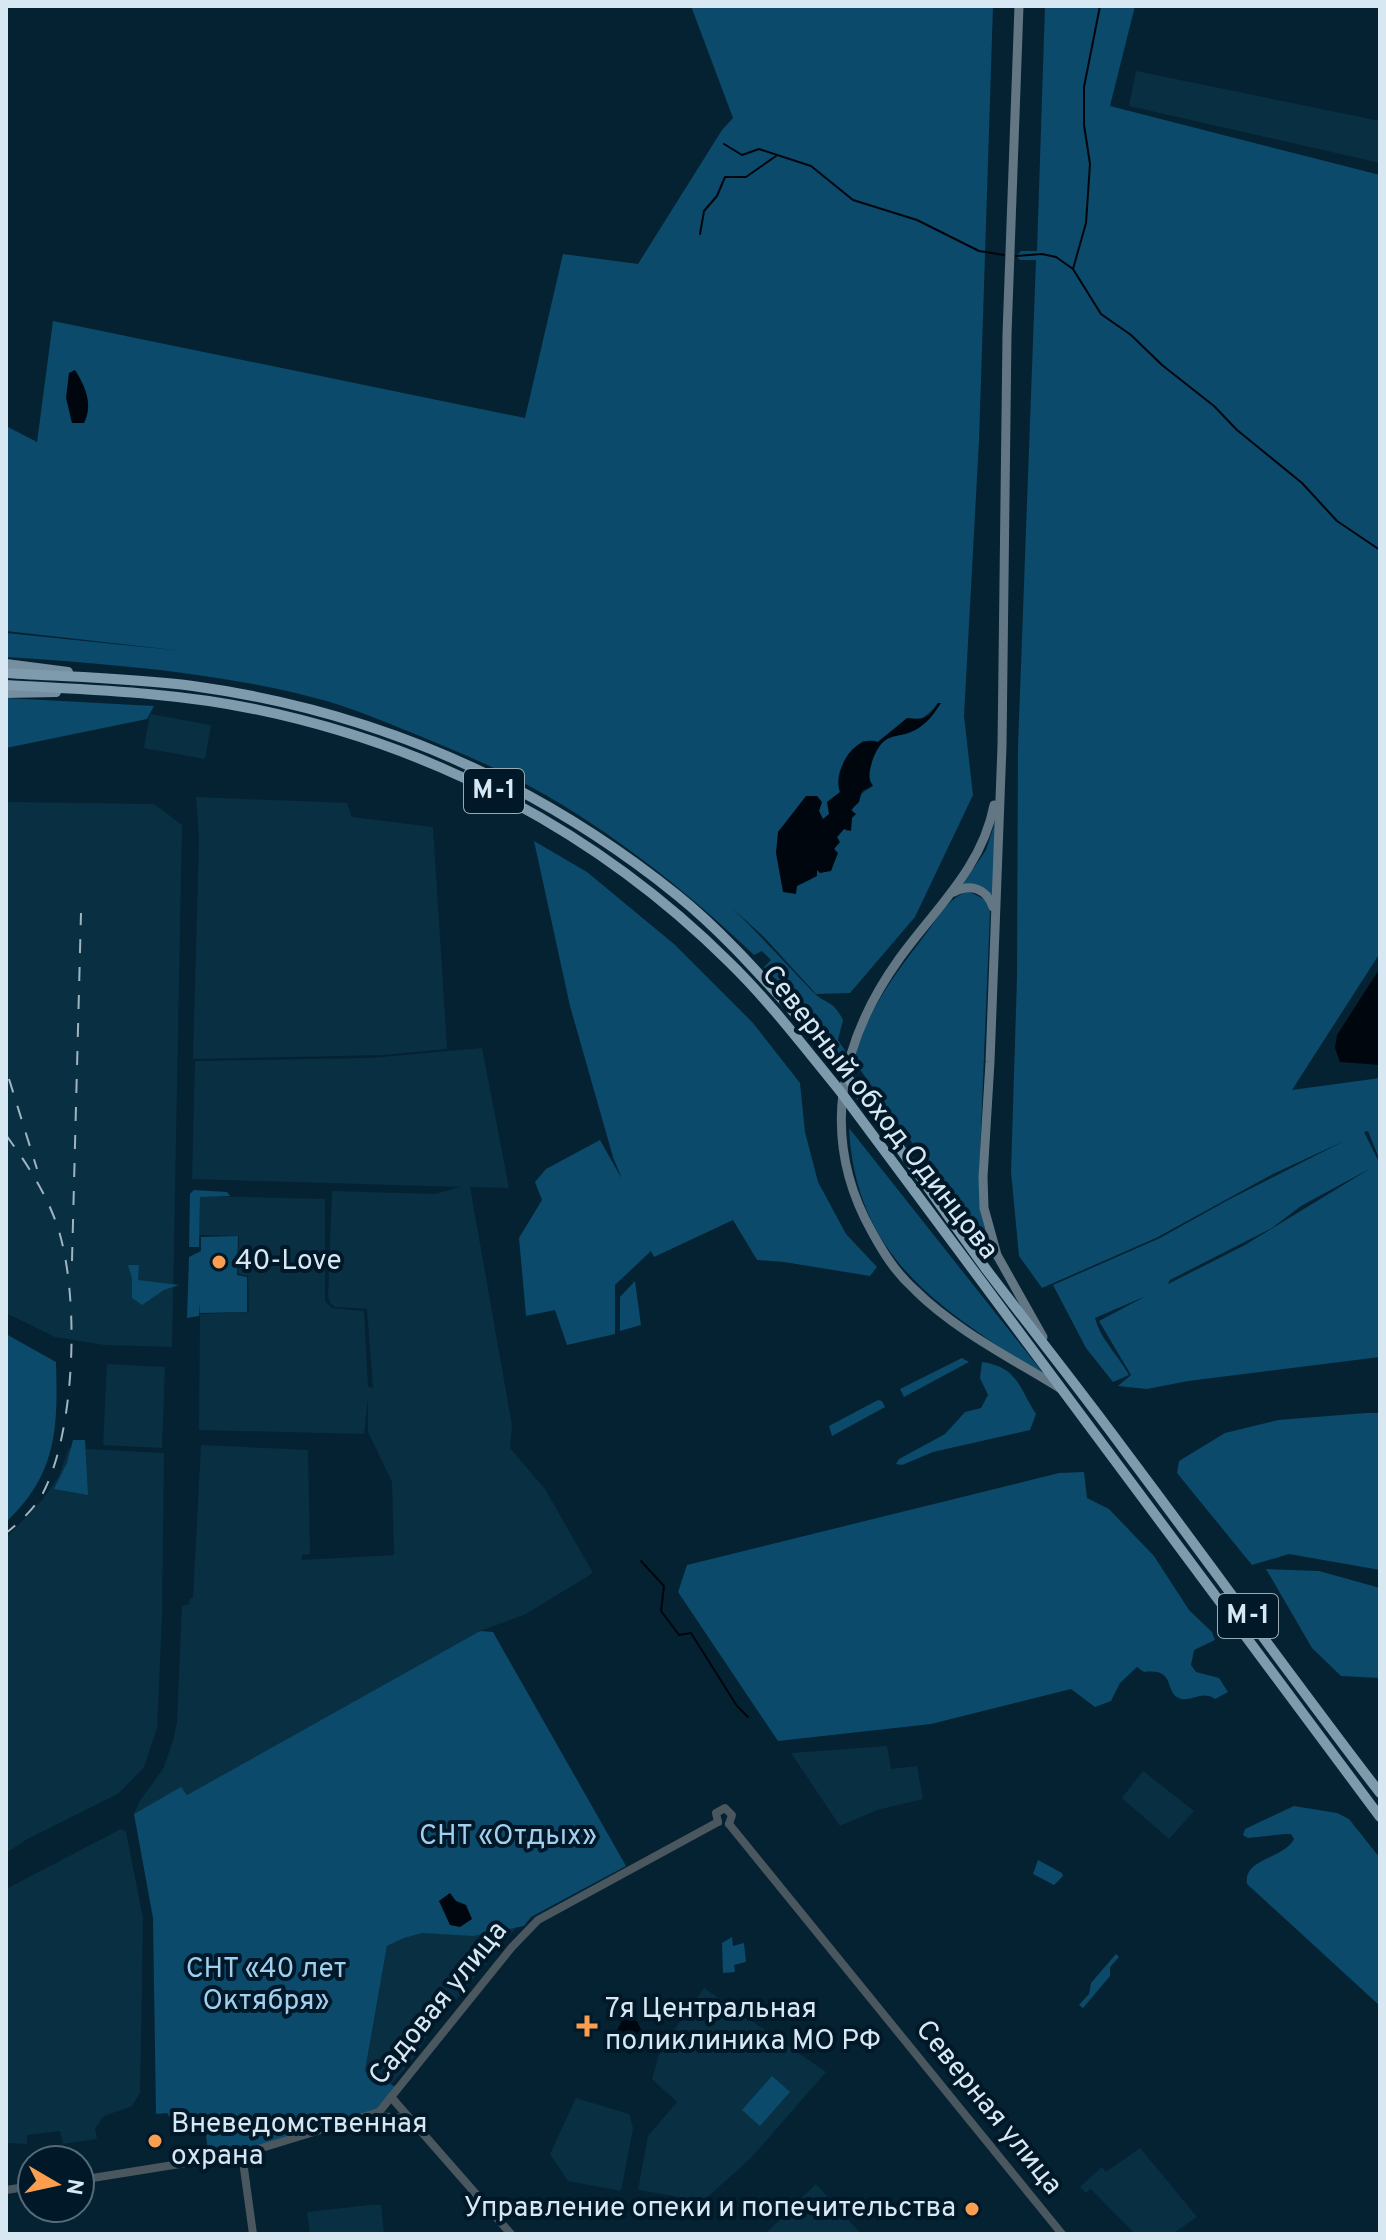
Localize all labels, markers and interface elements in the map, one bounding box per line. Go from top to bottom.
road number: М-1 [464,769,524,813]
street label: Северный обход Одинцова [753,958,1005,1268]
place label: 40-Love [235,1244,342,1280]
marker: 40-Love [210,1253,228,1271]
road number: М-1 [1218,1594,1278,1638]
park label: СНТ «Отдых» [419,1819,597,1855]
street label: Садовая улица [362,1915,516,2093]
park label: СНТ «40 лет Октября» [186,1952,346,2020]
place label: 7я Центральная поликлиника МО РФ [605,1992,881,2060]
street label: Северная улица [906,2013,1070,2203]
marker: 7я Центральная поликлиника МО РФ [576,2015,598,2037]
place label: Вневедомственная охрана [171,2107,428,2175]
marker: Вневедомственная охрана [146,2132,164,2150]
north arrow [16,2144,96,2224]
text: N [59,2177,88,2197]
place label: Управление опеки и попечительства [464,2191,956,2227]
marker: Управление опеки и попечительства [963,2200,981,2218]

